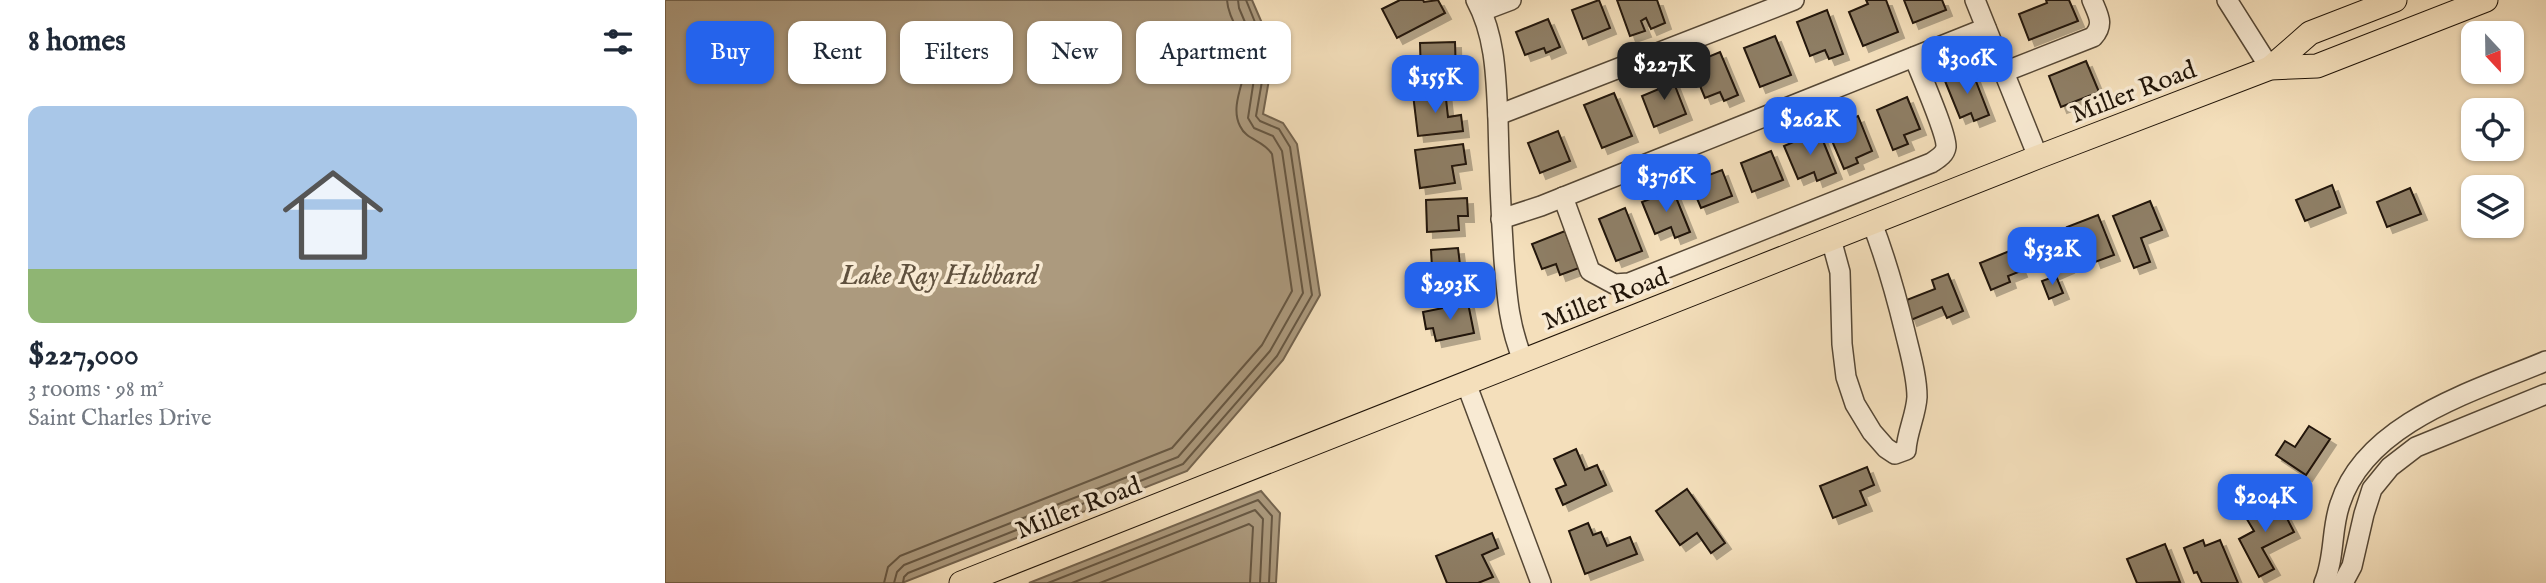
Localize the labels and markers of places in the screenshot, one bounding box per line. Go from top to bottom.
pin: $306K [1918,36,2016,96]
pin: $227K [1615,42,1713,102]
pin: $155K [1386,55,1484,115]
pin: $262K [1761,97,1859,157]
pin: $376K [1617,154,1715,214]
pin: $532K [2003,228,2101,287]
pin: $293K [1401,262,1499,322]
pin: $204K [2216,475,2314,534]

